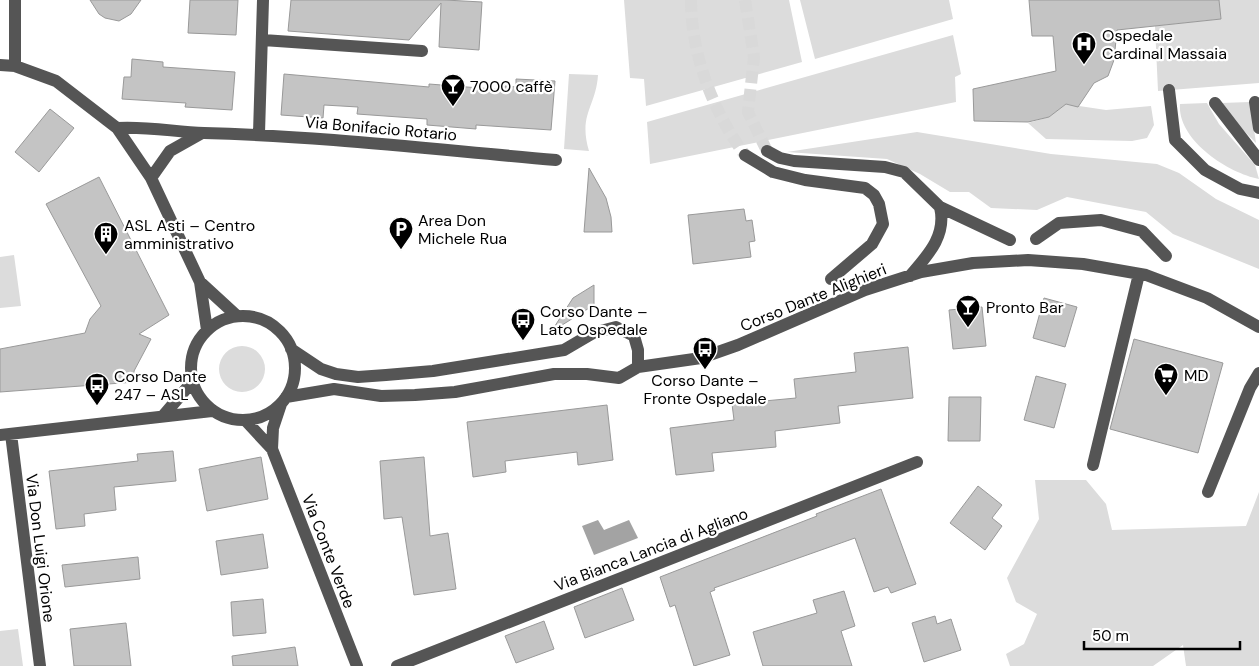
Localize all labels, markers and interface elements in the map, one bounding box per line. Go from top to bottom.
place label: Ospedale Cardinal Massaia [1102,25,1227,64]
hospital icon: Ospedale Cardinal Massaia [1071,31,1097,65]
bar icon: 7000 caffè [440,73,466,107]
place label: 7000 caffè [470,76,553,97]
street label: Via Bonifacio Rotario [304,111,458,146]
place label: Area Don Michele Rua [418,210,507,249]
place label: ASL Asti – Centro amministrativo [124,215,255,254]
parking icon: Area Don Michele Rua [388,216,414,250]
building icon: ASL Asti – Centro amministrativo [93,221,119,255]
street label: Corso Dante Alighieri [737,259,889,336]
bar icon: Pronto Bar [955,294,981,328]
place label: Pronto Bar [986,297,1064,318]
place label: Corso Dante – Lato Ospedale [540,301,648,340]
bus stop icon: Corso Dante – Lato Ospedale [510,307,536,341]
bus stop icon: Corso Dante – Fronte Ospedale [692,336,718,370]
supermarket icon: MD [1153,362,1179,396]
place label: MD [1184,365,1208,386]
place label: Corso Dante 247 – ASL [114,366,207,405]
place label: Corso Dante – Fronte Ospedale [643,370,767,409]
bus stop icon: Corso Dante 247 – ASL [84,372,110,406]
street label: Via Don Luigi Orione [21,472,60,624]
street label: Via Conte Verde [297,491,360,611]
street label: Via Bianca Lancia di Agliano [551,503,751,596]
scale bar [1084,618,1240,650]
text: 50 m [1092,626,1129,646]

